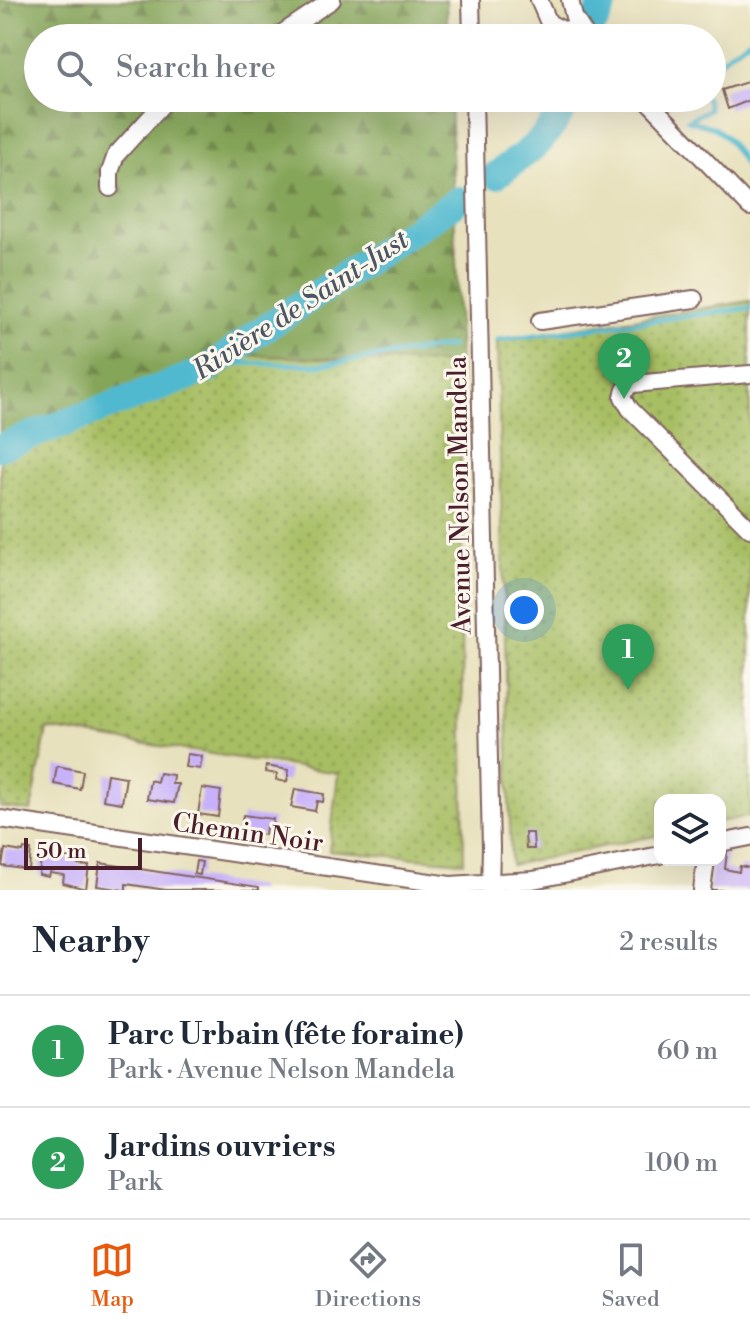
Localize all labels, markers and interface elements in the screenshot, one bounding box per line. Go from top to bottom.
search box [24,24,726,112]
icon: search [52,46,96,90]
text: Search here [116,49,276,87]
water label: Rivière de Saint-Just [186,222,416,389]
pin: 2 [598,333,650,399]
street label: Avenue Nelson Mandela [442,355,478,635]
your location [504,590,544,630]
pin: 1 [602,624,654,690]
map controls [654,794,726,866]
button: layers [654,794,726,866]
street label: Chemin Noir [170,807,325,859]
scale bar [24,834,142,870]
text: 50 m [36,838,87,865]
text: Nearby [32,921,150,963]
text: 2 results [619,926,718,958]
text: Parc Urbain (fête foraine) [108,1016,464,1054]
text: 1 [52,1035,64,1067]
text: 60 m [657,1035,718,1067]
text: Park · Avenue Nelson Mandela [108,1054,455,1086]
text: Jardins ouvriers [108,1128,336,1166]
text: 2 [50,1147,66,1179]
text: 100 m [645,1147,718,1179]
text: Park [108,1166,162,1198]
tab: Map [90,1238,134,1313]
tab: Directions [315,1238,421,1313]
tab: Saved [602,1238,660,1313]

